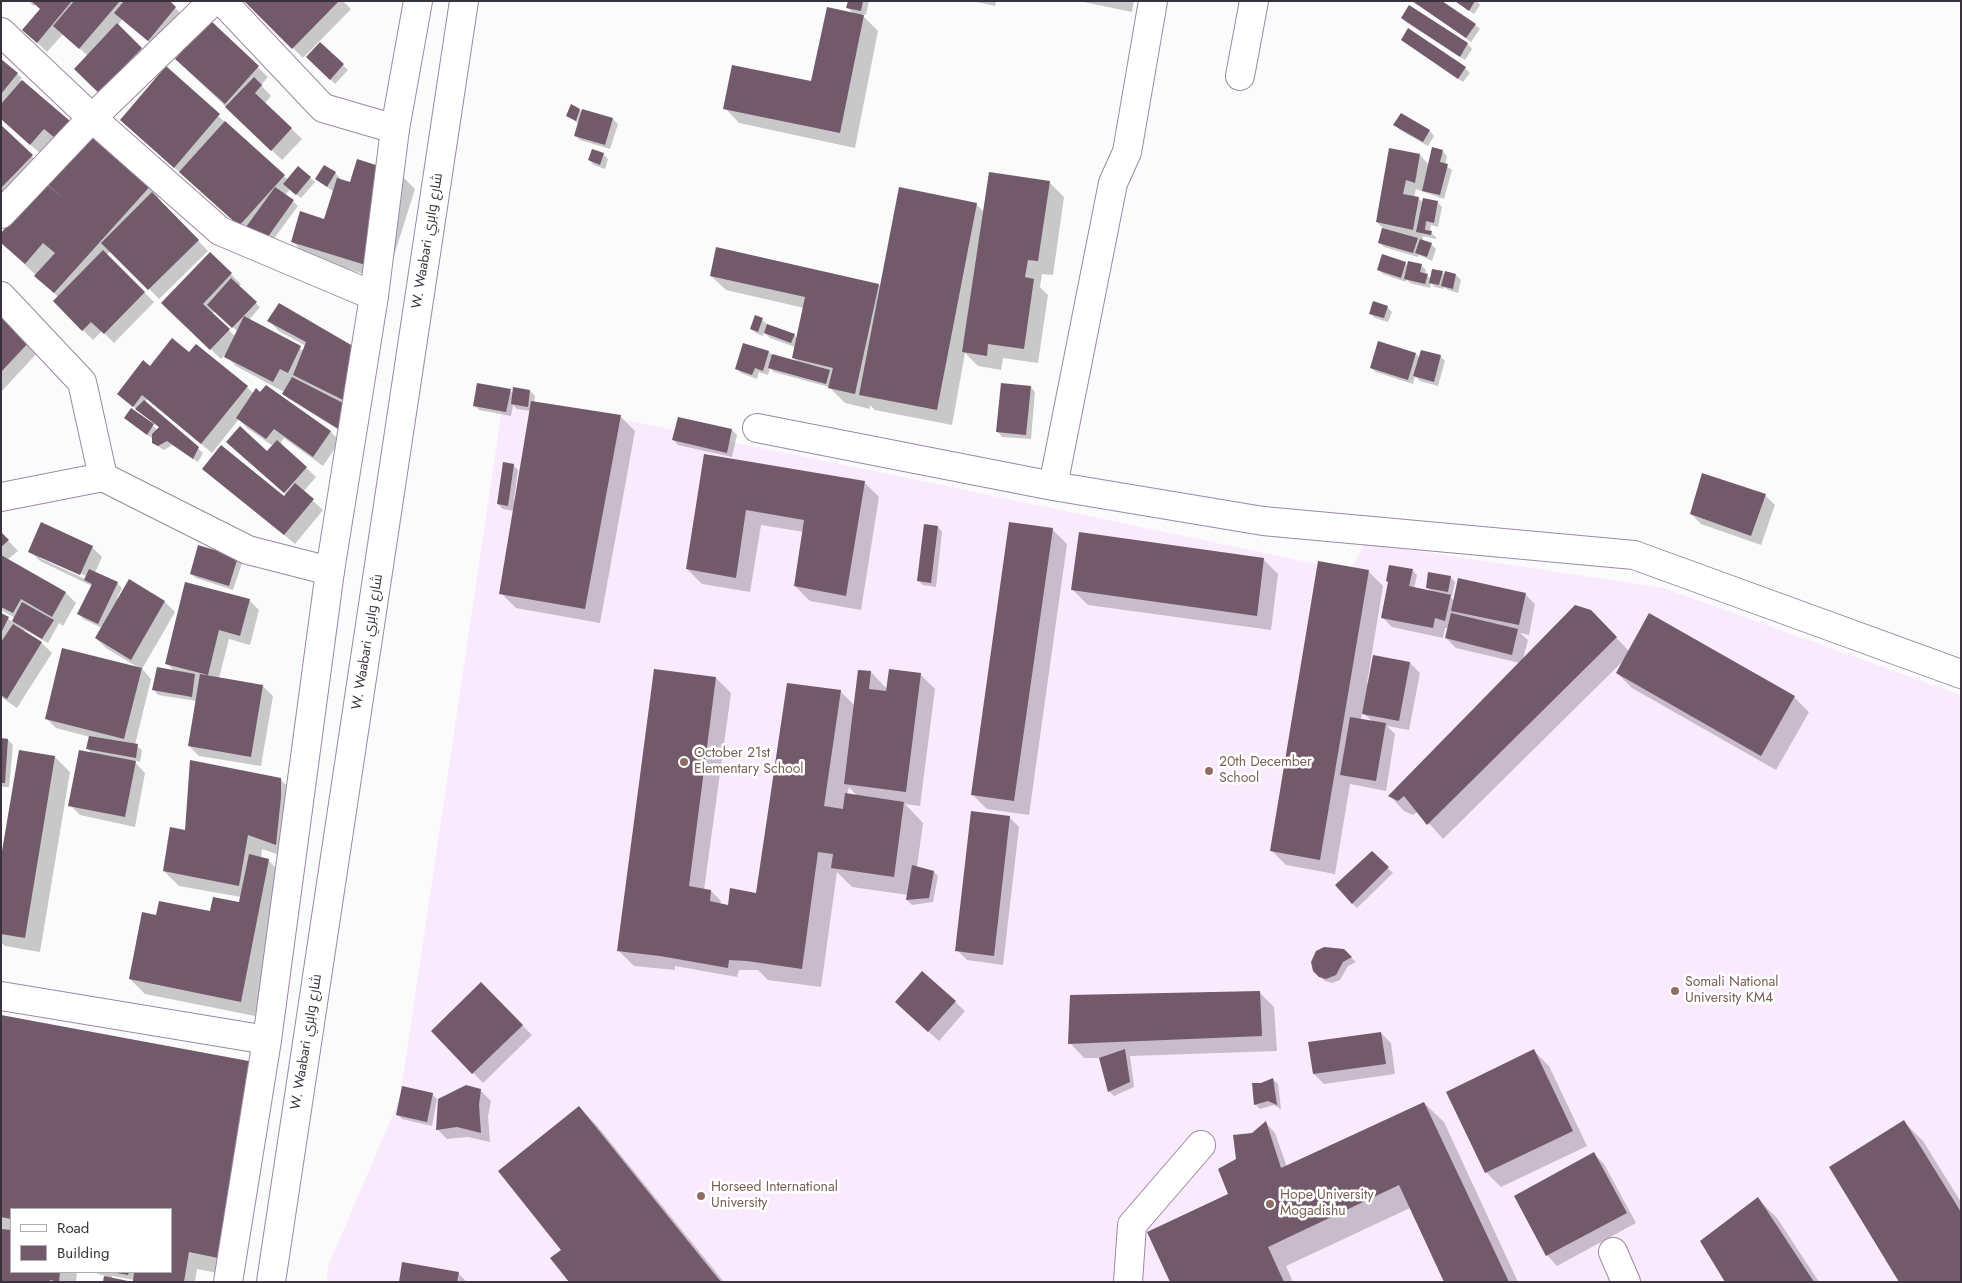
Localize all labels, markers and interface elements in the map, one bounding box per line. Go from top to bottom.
street label: W. Waabari شارع وابري [409,172,447,310]
street label: W. Waabari شارع وابري [349,573,387,711]
place label: October 21st Elementary School [694,746,804,779]
place label: 20th December School [1219,755,1312,788]
marker: October 21st Elementary School [678,756,690,768]
marker: 20th December School [1203,765,1215,777]
street label: W. Waabari شارع وابري [288,973,326,1111]
place label: Somali National University KM4 [1685,975,1779,1008]
marker: Somali National University KM4 [1669,985,1681,997]
place label: Horseed International University [711,1180,838,1212]
place label: Hope University Mogadishu [1280,1188,1374,1220]
marker: Horseed International University [695,1190,707,1202]
marker: Hope University Mogadishu [1264,1198,1276,1210]
legend [10,1208,172,1273]
text: Road [57,1217,89,1239]
text: Building [57,1242,109,1264]

